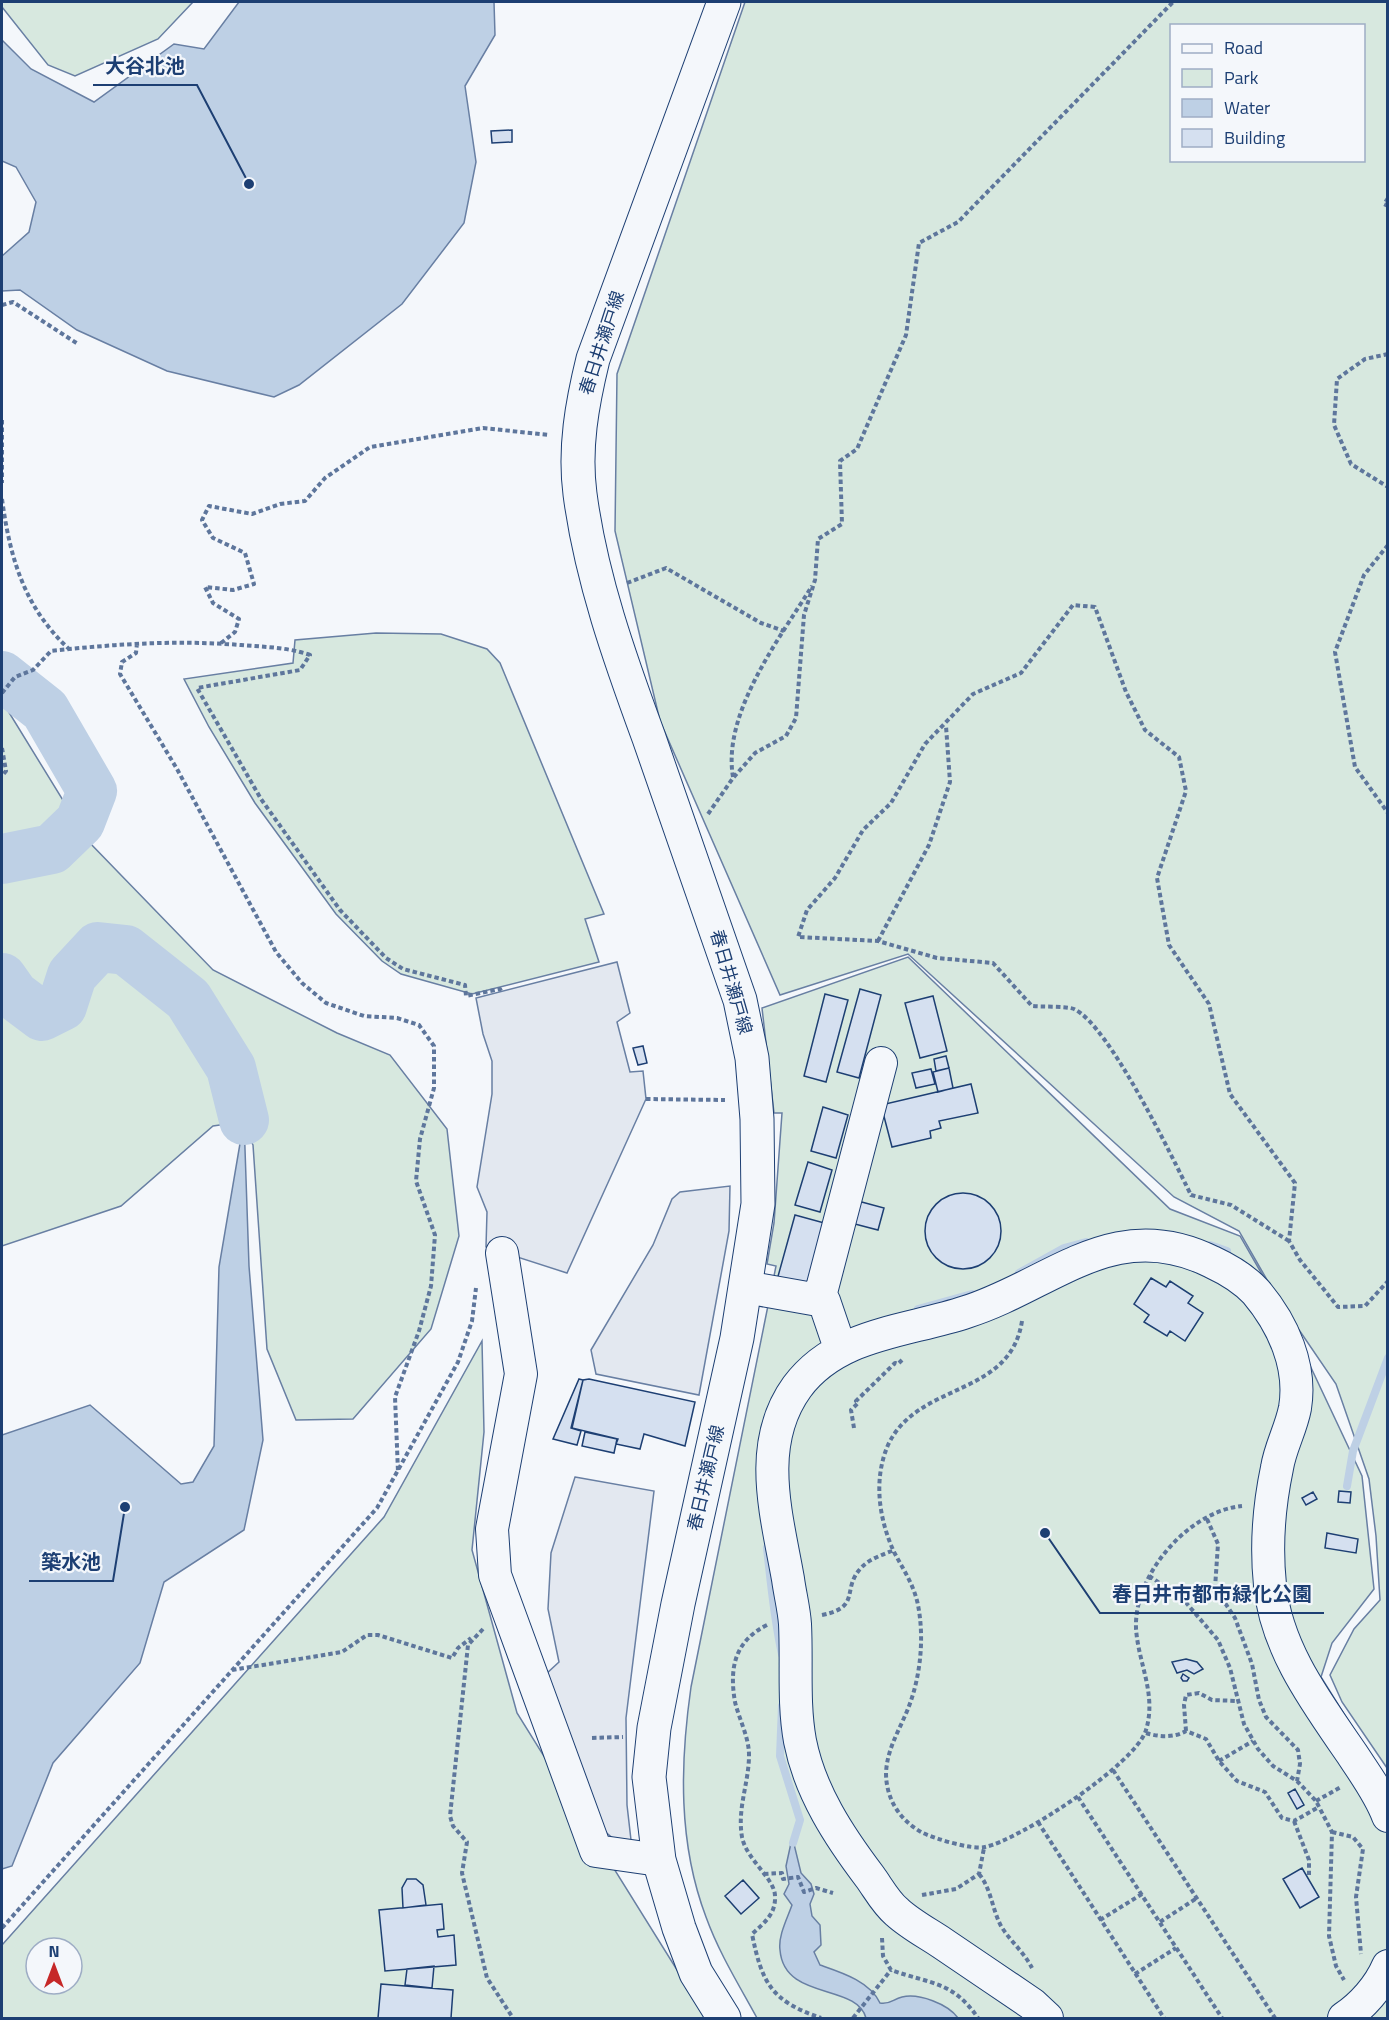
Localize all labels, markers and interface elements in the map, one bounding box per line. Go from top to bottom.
legend [1170,24,1365,162]
text: Road [1224,34,1263,61]
callout: 大谷北池 [93,47,197,85]
text: 大谷北池 [105,50,185,81]
text: Park [1224,64,1259,91]
text: Water [1224,94,1270,121]
text: Building [1224,124,1285,151]
street label: 春日井瀬戸線 [572,287,631,398]
street label: 春日井瀬戸線 [704,926,759,1037]
street label: 春日井瀬戸線 [680,1422,731,1534]
callout: 築水池 [29,1543,113,1581]
text: 築水池 [41,1546,101,1577]
callout: 春日井市都市緑化公園 [1100,1575,1324,1613]
text: 春日井市都市緑化公園 [1112,1578,1312,1609]
north arrow [24,1936,84,1996]
text: N [48,1939,60,1963]

